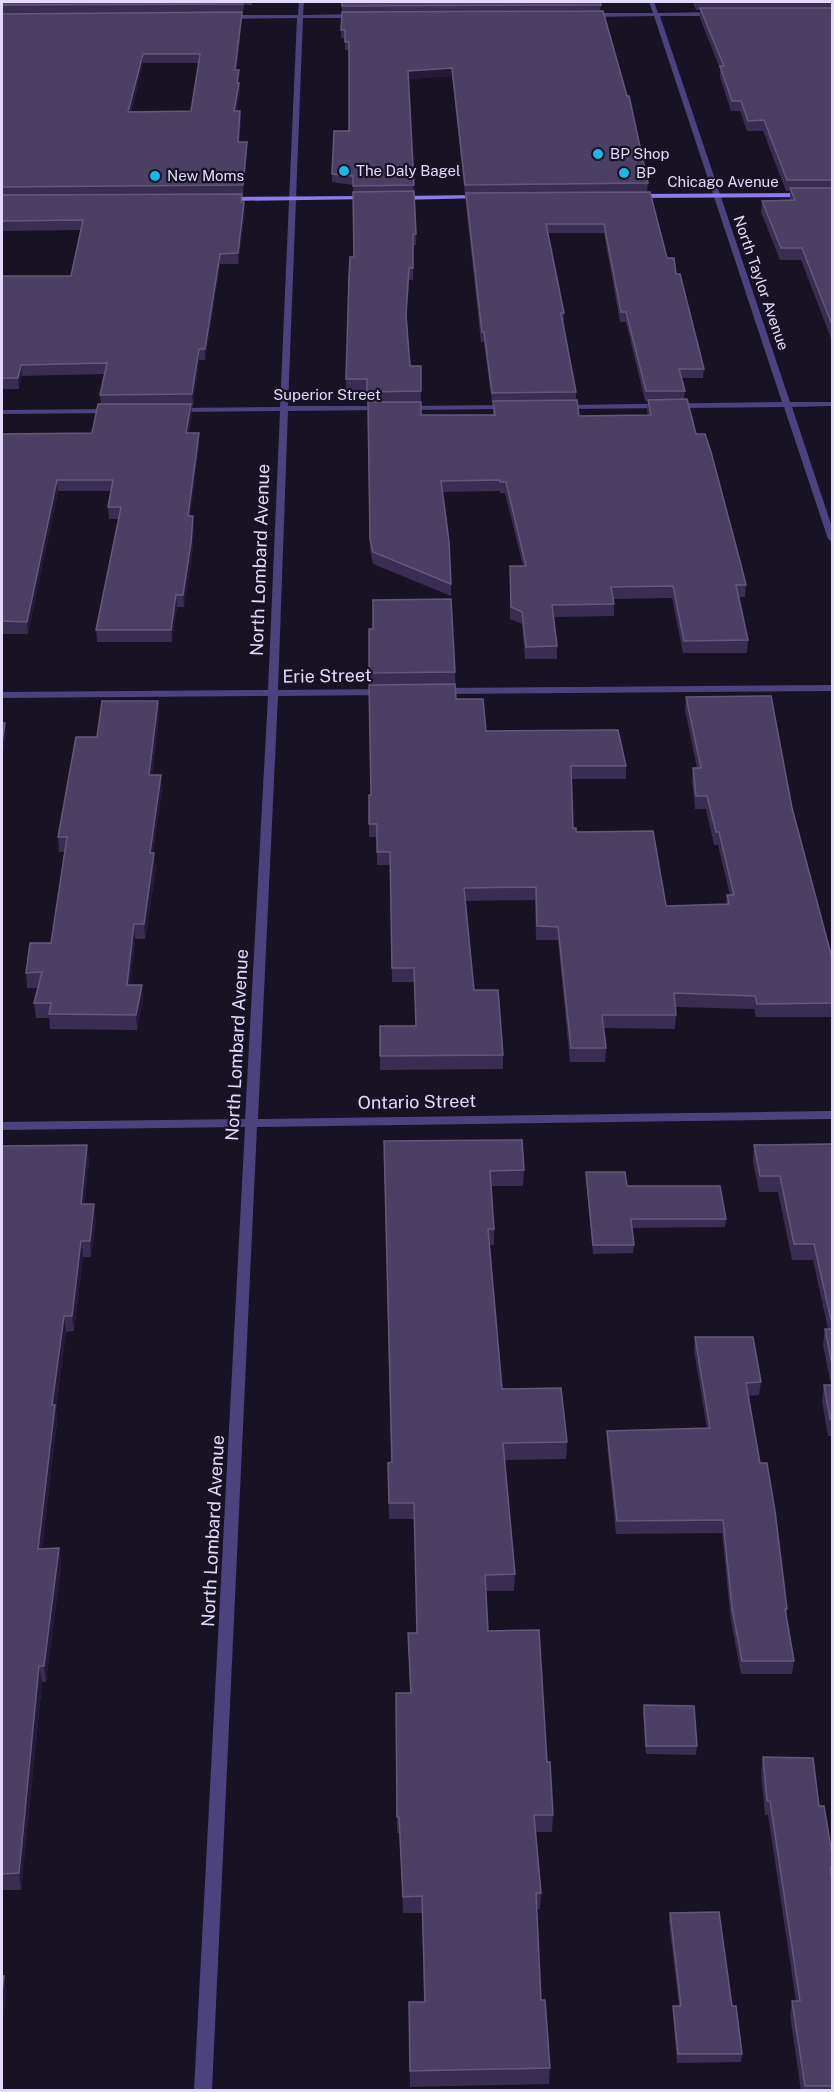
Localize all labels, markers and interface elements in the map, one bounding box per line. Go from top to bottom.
place label: BP Shop [610,145,670,162]
marker: BP Shop [591,147,605,161]
place label: The Daly Bagel [356,162,461,179]
marker: The Daly Bagel [337,164,351,178]
place label: BP [636,164,656,181]
marker: BP [617,166,631,180]
place label: New Moms [167,167,244,184]
marker: New Moms [148,169,162,183]
street label: Chicago Avenue [667,173,779,190]
street label: North Taylor Avenue [730,213,793,352]
street label: Superior Street [273,386,381,403]
street label: North Lombard Avenue [246,464,273,656]
street label: Erie Street [282,664,372,687]
street label: North Lombard Avenue [221,948,252,1142]
street label: Ontario Street [358,1090,476,1113]
street label: North Lombard Avenue [197,1434,228,1628]

